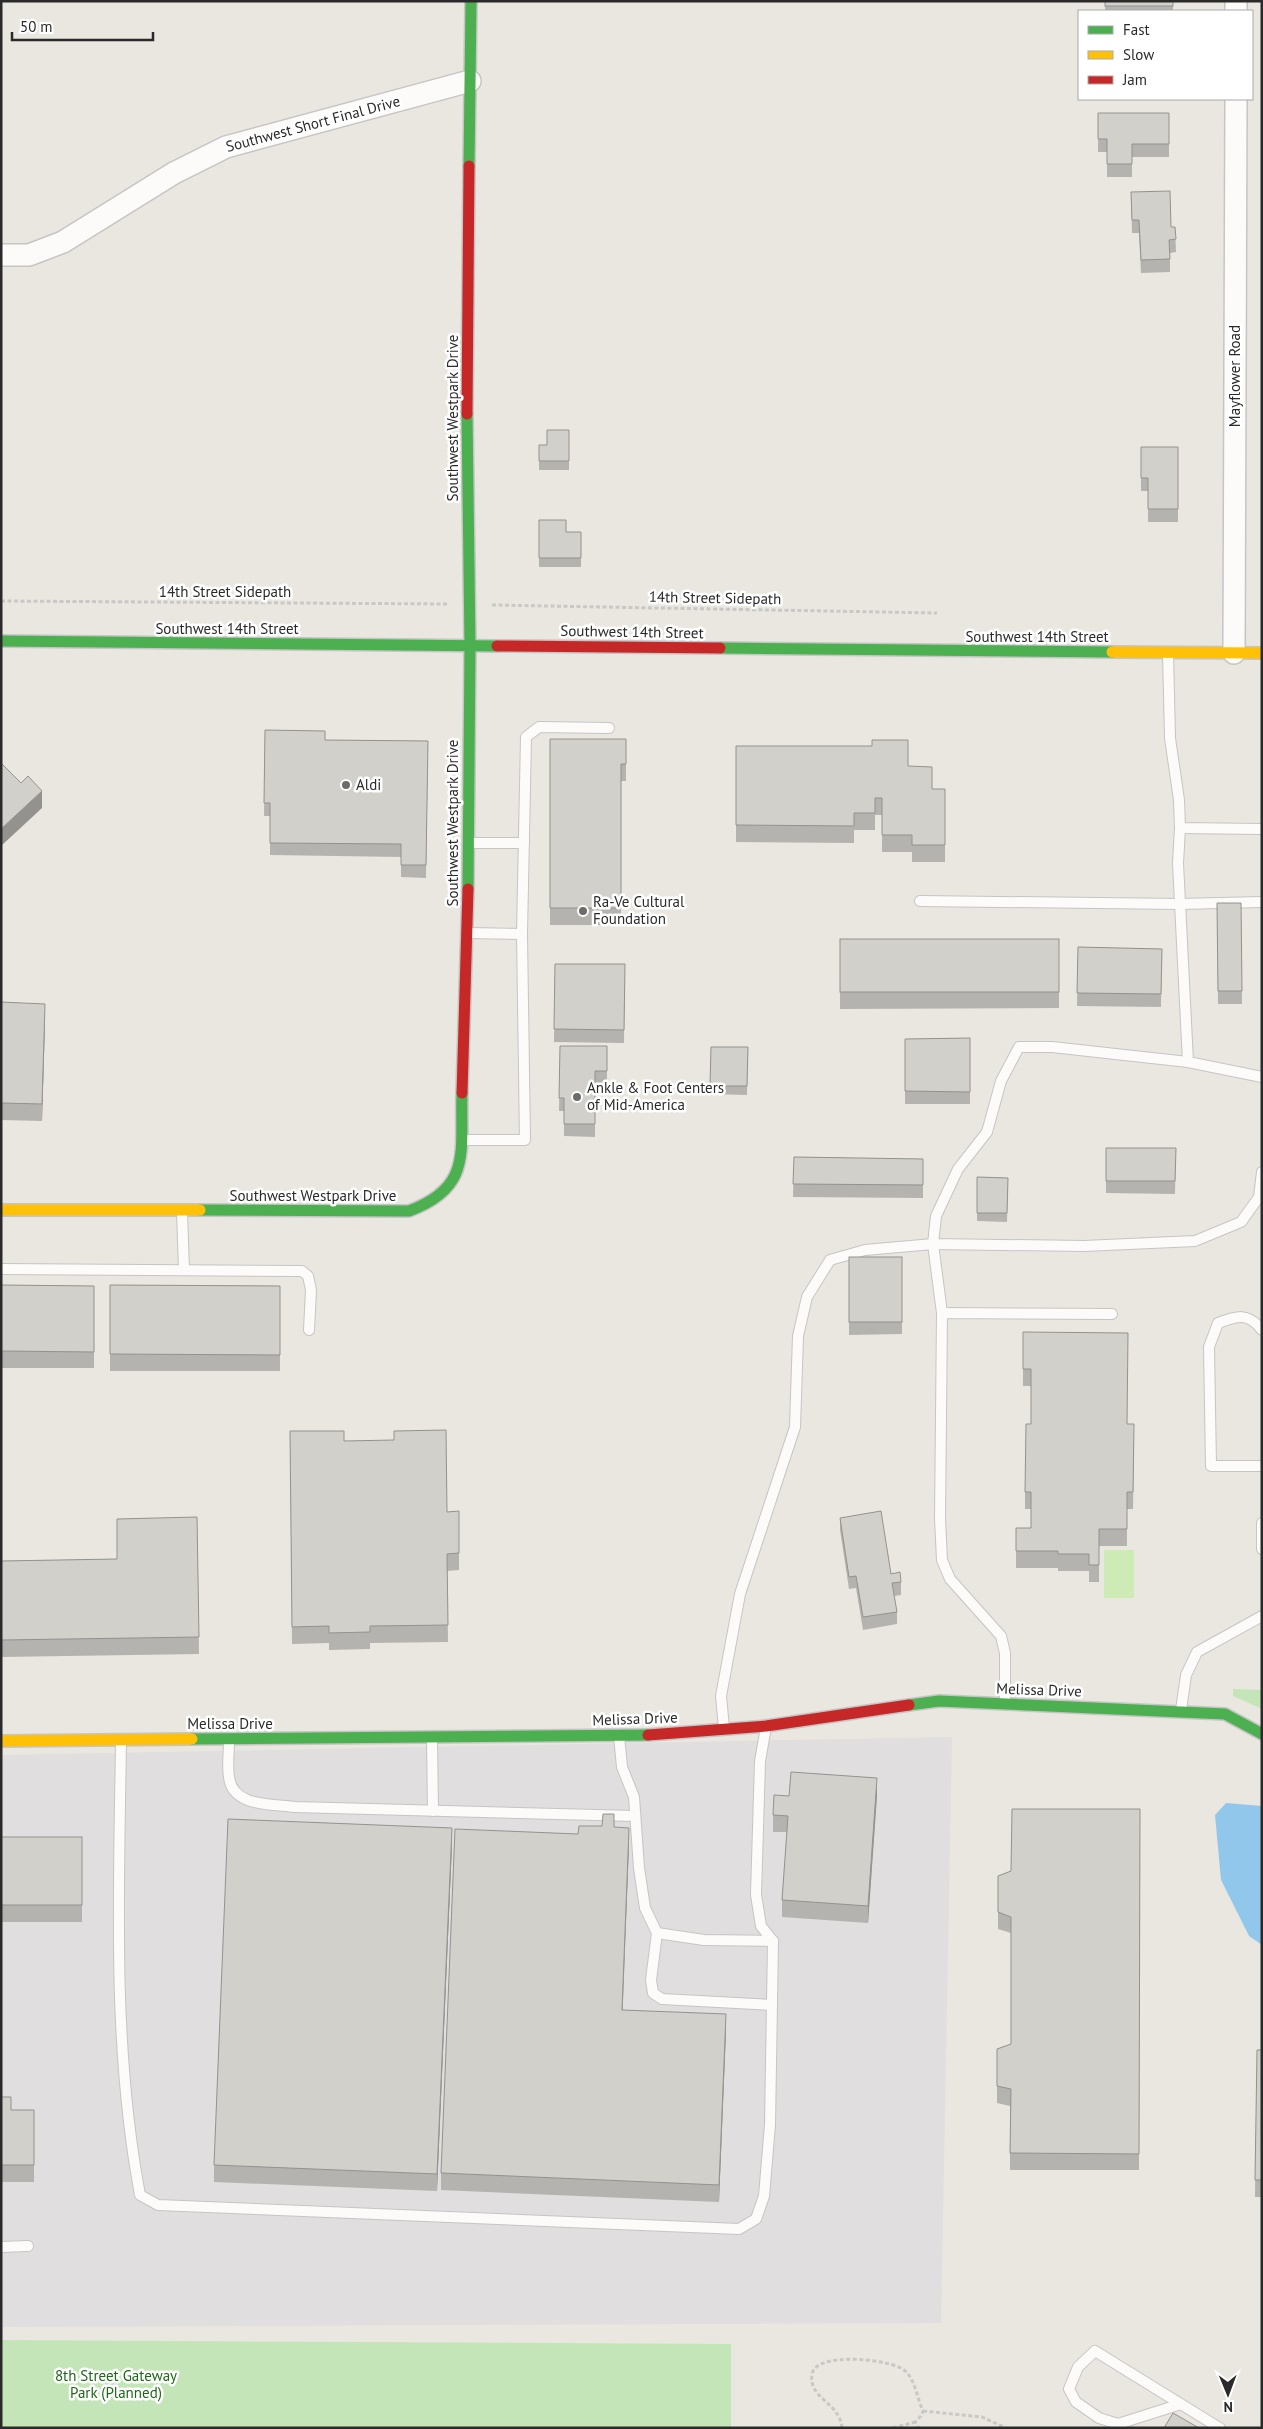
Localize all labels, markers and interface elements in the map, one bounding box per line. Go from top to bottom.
scale bar [12,10,154,42]
legend [1078,10,1253,100]
text: 50 m [20,17,53,36]
text: Fast [1123,20,1150,39]
text: Slow [1123,45,1154,64]
text: Jam [1122,70,1147,89]
street label: Southwest Short Final Drive [224,91,402,156]
street label: Mayflower Road [1225,325,1244,427]
street label: Southwest Westpark Drive [443,335,462,501]
street label: 14th Street Sidepath [159,582,291,601]
street label: 14th Street Sidepath [649,587,781,608]
street label: Southwest 14th Street [155,619,299,638]
street label: Southwest 14th Street [560,621,704,642]
street label: Southwest 14th Street [965,627,1109,646]
street label: Southwest Westpark Drive [443,740,462,906]
place label: Aldi [356,775,381,794]
marker: Aldi [340,779,352,791]
place label: Ra-Ve Cultural Foundation [593,892,685,928]
marker: Ra-Ve Cultural Foundation [577,905,589,917]
place label: Ankle & Foot Centers of Mid-America [587,1078,724,1114]
marker: Ankle & Foot Centers of Mid-America [571,1091,583,1103]
street label: Southwest Westpark Drive [230,1186,396,1205]
street label: Melissa Drive [996,1679,1082,1700]
street label: Melissa Drive [592,1708,678,1729]
street label: Melissa Drive [187,1714,273,1733]
park label: 8th Street Gateway Park (Planned) [55,2366,177,2402]
north arrow [1203,2369,1253,2419]
text: N [1223,2398,1233,2416]

